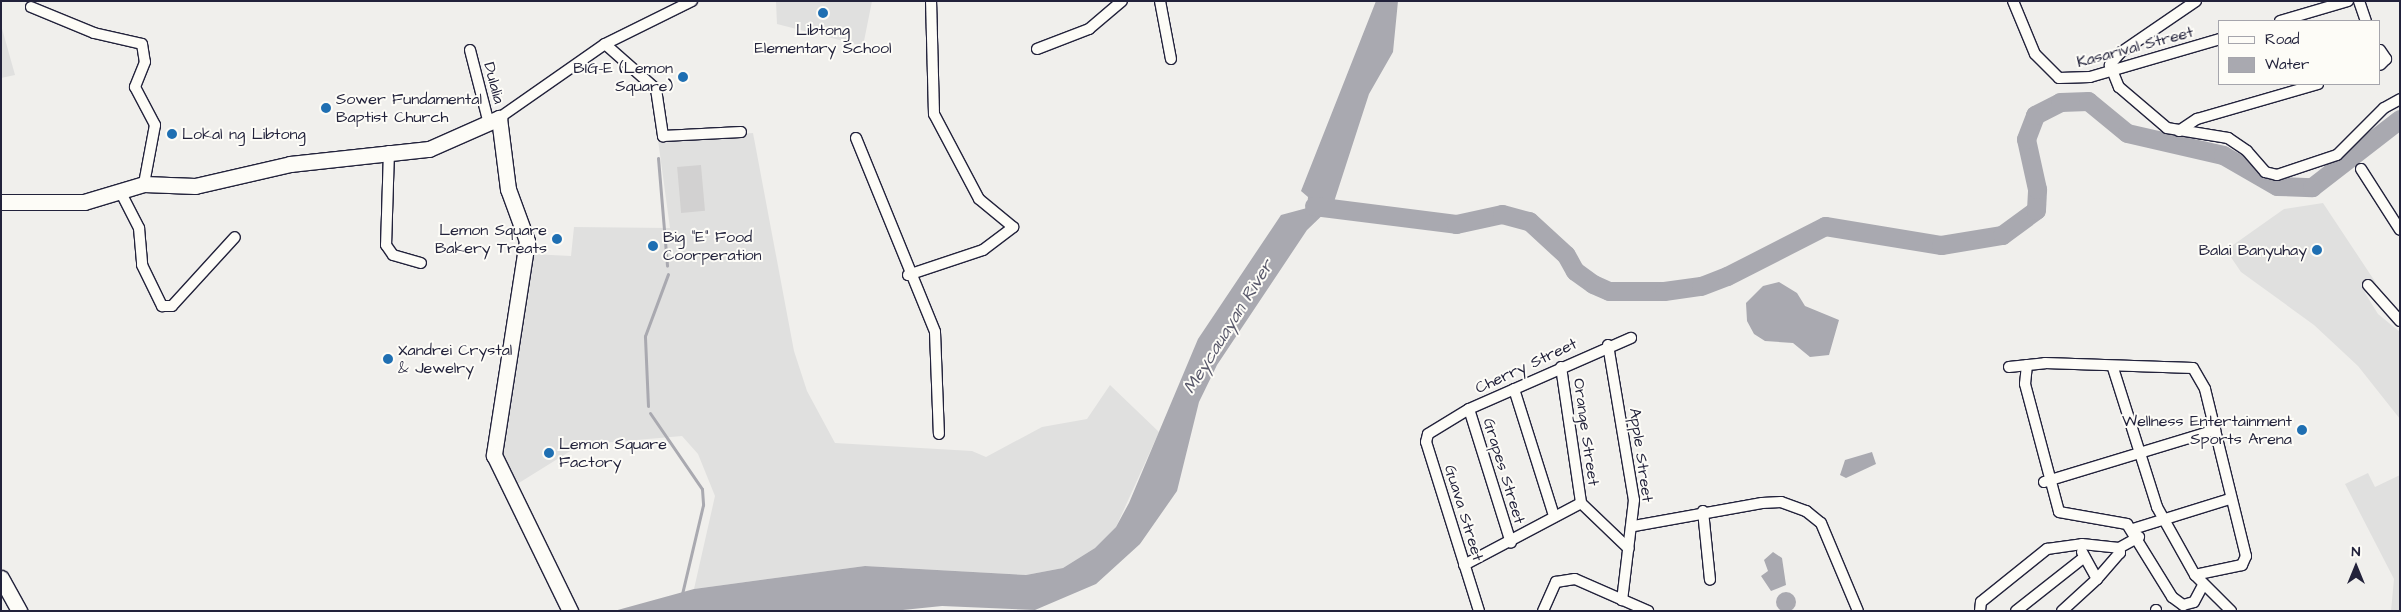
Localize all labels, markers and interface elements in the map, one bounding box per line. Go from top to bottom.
marker: Libtong Elementary School [817,7,829,19]
place label: Libtong Elementary School [754,20,892,58]
legend [2218,20,2381,85]
street label: Kasarival Street [2075,22,2195,72]
text: Road [2265,29,2299,50]
text: Water [2265,54,2309,75]
place label: BIG-E (Lemon Square) [573,58,673,96]
street label: Dulalia [479,60,509,106]
marker: BIG-E (Lemon Square) [677,71,689,83]
place label: Sower Fundamental Baptist Church [336,89,482,127]
marker: Sower Fundamental Baptist Church [320,102,332,114]
place label: Lokal ng Libtong [182,124,306,144]
marker: Lokal ng Libtong [166,128,178,140]
place label: Lemon Square Bakery Treats [435,220,547,258]
place label: Big "E" Food Coorperation [663,227,762,265]
marker: Lemon Square Bakery Treats [551,233,563,245]
marker: Big "E" Food Coorperation [647,240,659,252]
place label: Balai Banyuhay [2199,240,2307,260]
marker: Balai Banyuhay [2311,244,2323,256]
water label: Meycauayan River [1179,256,1279,398]
street label: Cherry Street [1472,334,1580,398]
place label: Xandrei Crystal & Jewelry [398,340,512,378]
marker: Xandrei Crystal & Jewelry [382,353,394,365]
street label: Orange Street [1569,377,1603,487]
street label: Apple Street [1625,407,1657,503]
place label: Wellness Entertainment Sports Arena [2122,411,2292,449]
street label: Grapes Street [1479,416,1529,526]
marker: Wellness Entertainment Sports Arena [2296,424,2308,436]
place label: Lemon Square Factory [559,434,667,472]
marker: Lemon Square Factory [543,447,555,459]
street label: Guava Street [1440,463,1488,563]
north arrow [2331,542,2381,592]
text: N [2352,542,2360,562]

